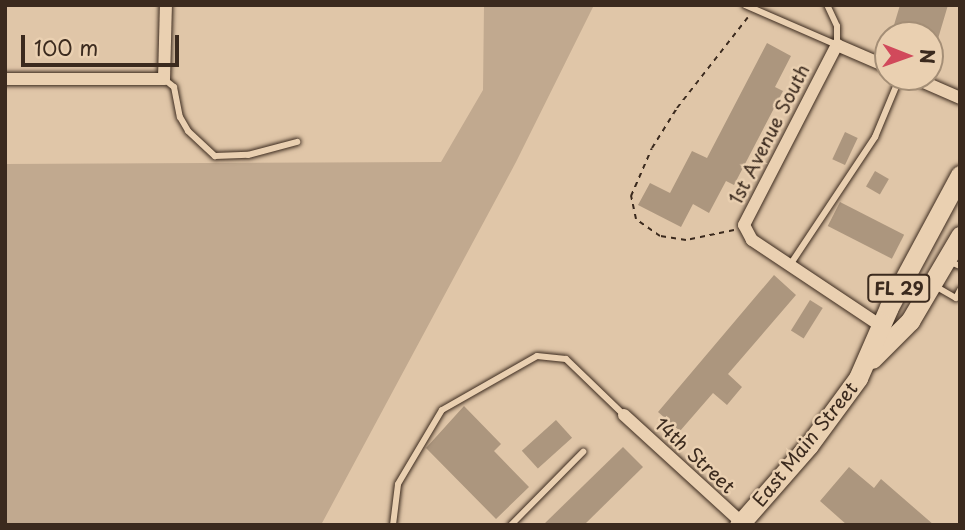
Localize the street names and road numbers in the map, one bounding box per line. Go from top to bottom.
street label: 1st Avenue South [724,60,814,208]
road number: FL 29 [866,274,932,302]
street label: East Main Street [748,377,862,511]
street label: 14th Street [650,412,740,498]

